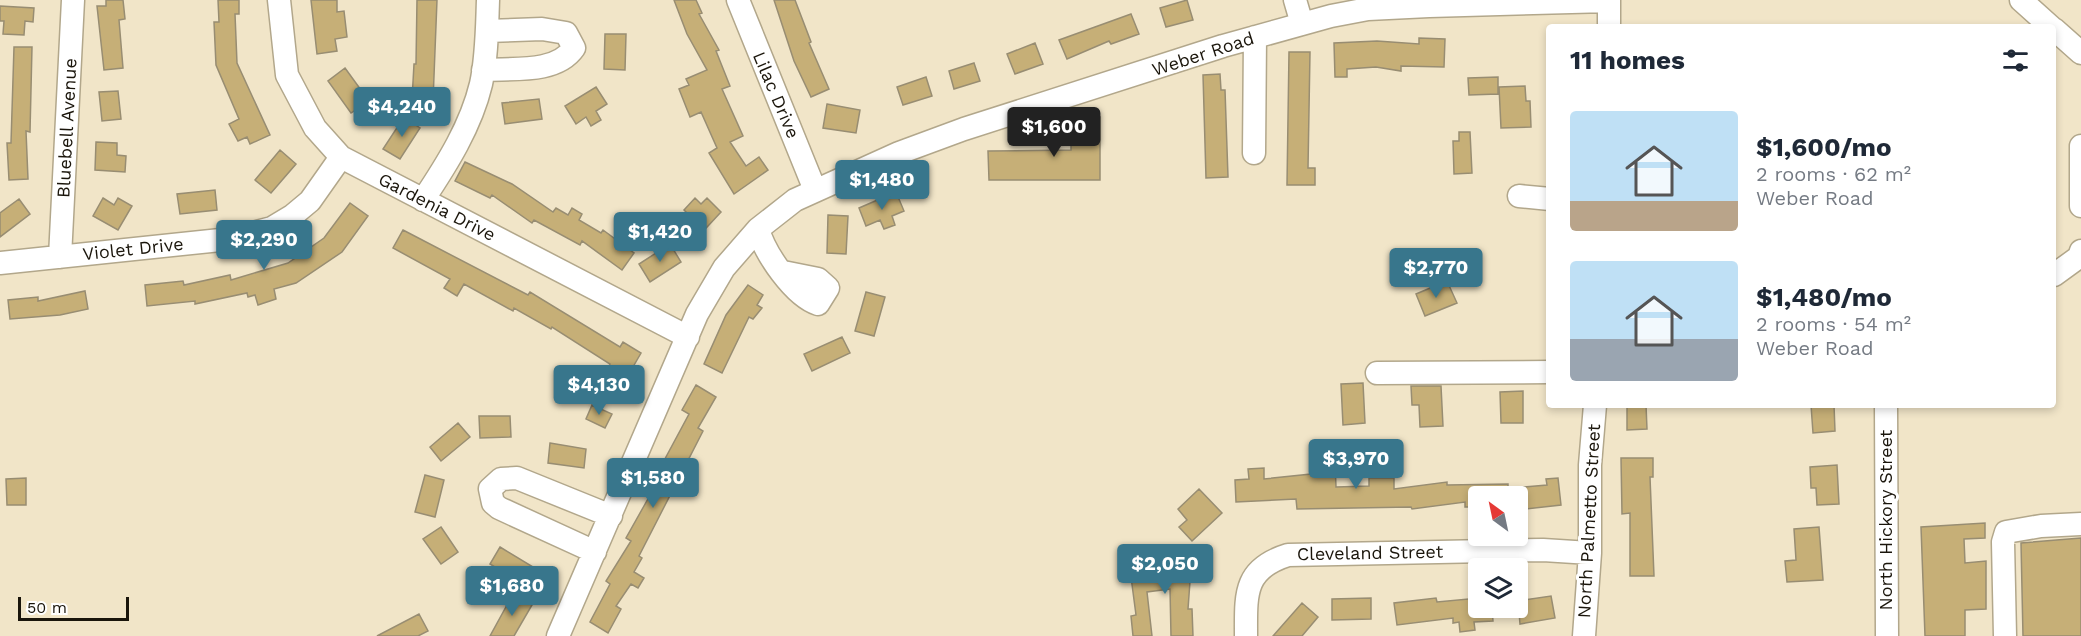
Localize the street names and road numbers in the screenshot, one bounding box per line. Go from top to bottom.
street label: Weber Road [1149,27,1256,80]
street label: Lilac Drive [749,48,804,141]
street label: Bluebell Avenue [52,58,81,198]
street label: Gardenia Drive [375,168,499,245]
street label: Violet Drive [81,233,184,264]
street label: North Palmetto Street [1573,423,1604,619]
street label: North Hickory Street [1875,429,1896,610]
street label: Cleveland Street [1297,541,1444,564]

